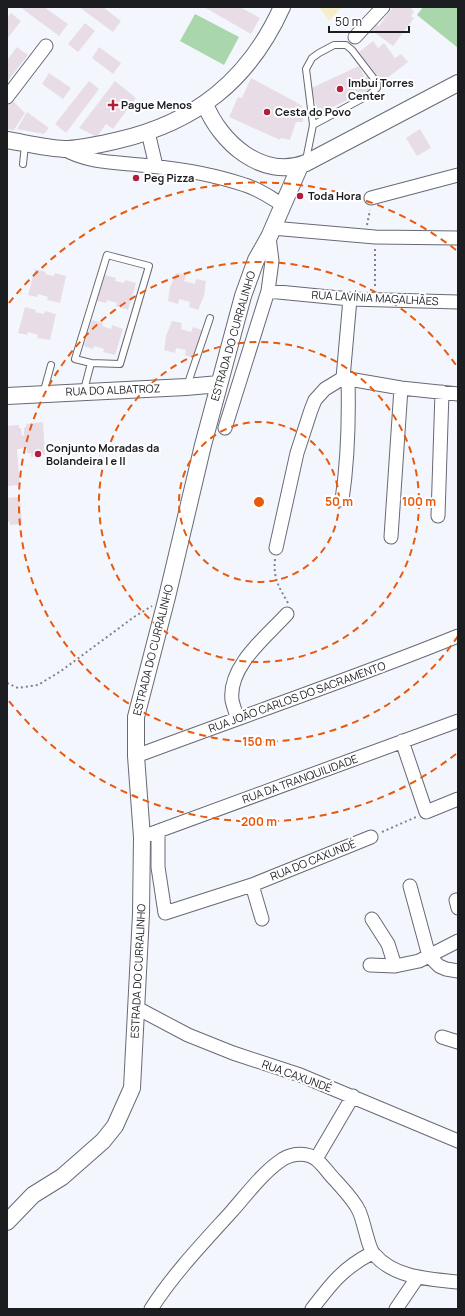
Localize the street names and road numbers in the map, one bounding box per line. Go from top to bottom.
street label: ESTRADA DO CURRALINHO [207,269,258,403]
street label: RUA LAVÍNIA MAGALHÃES [311,287,439,308]
street label: RUA DO ALBATROZ [65,380,161,399]
street label: ESTRADA DO CURRALINHO [129,583,176,717]
street label: RUA JOÃO CARLOS DO SACRAMENTO [206,657,388,736]
street label: RUA DA TRANQUILIDADE [240,751,360,806]
street label: RUA DO CAXUNDÉ [268,835,358,884]
street label: ESTRADA DO CURRALINHO [126,903,149,1039]
street label: RUA CAXUNDÉ [260,1056,334,1095]

